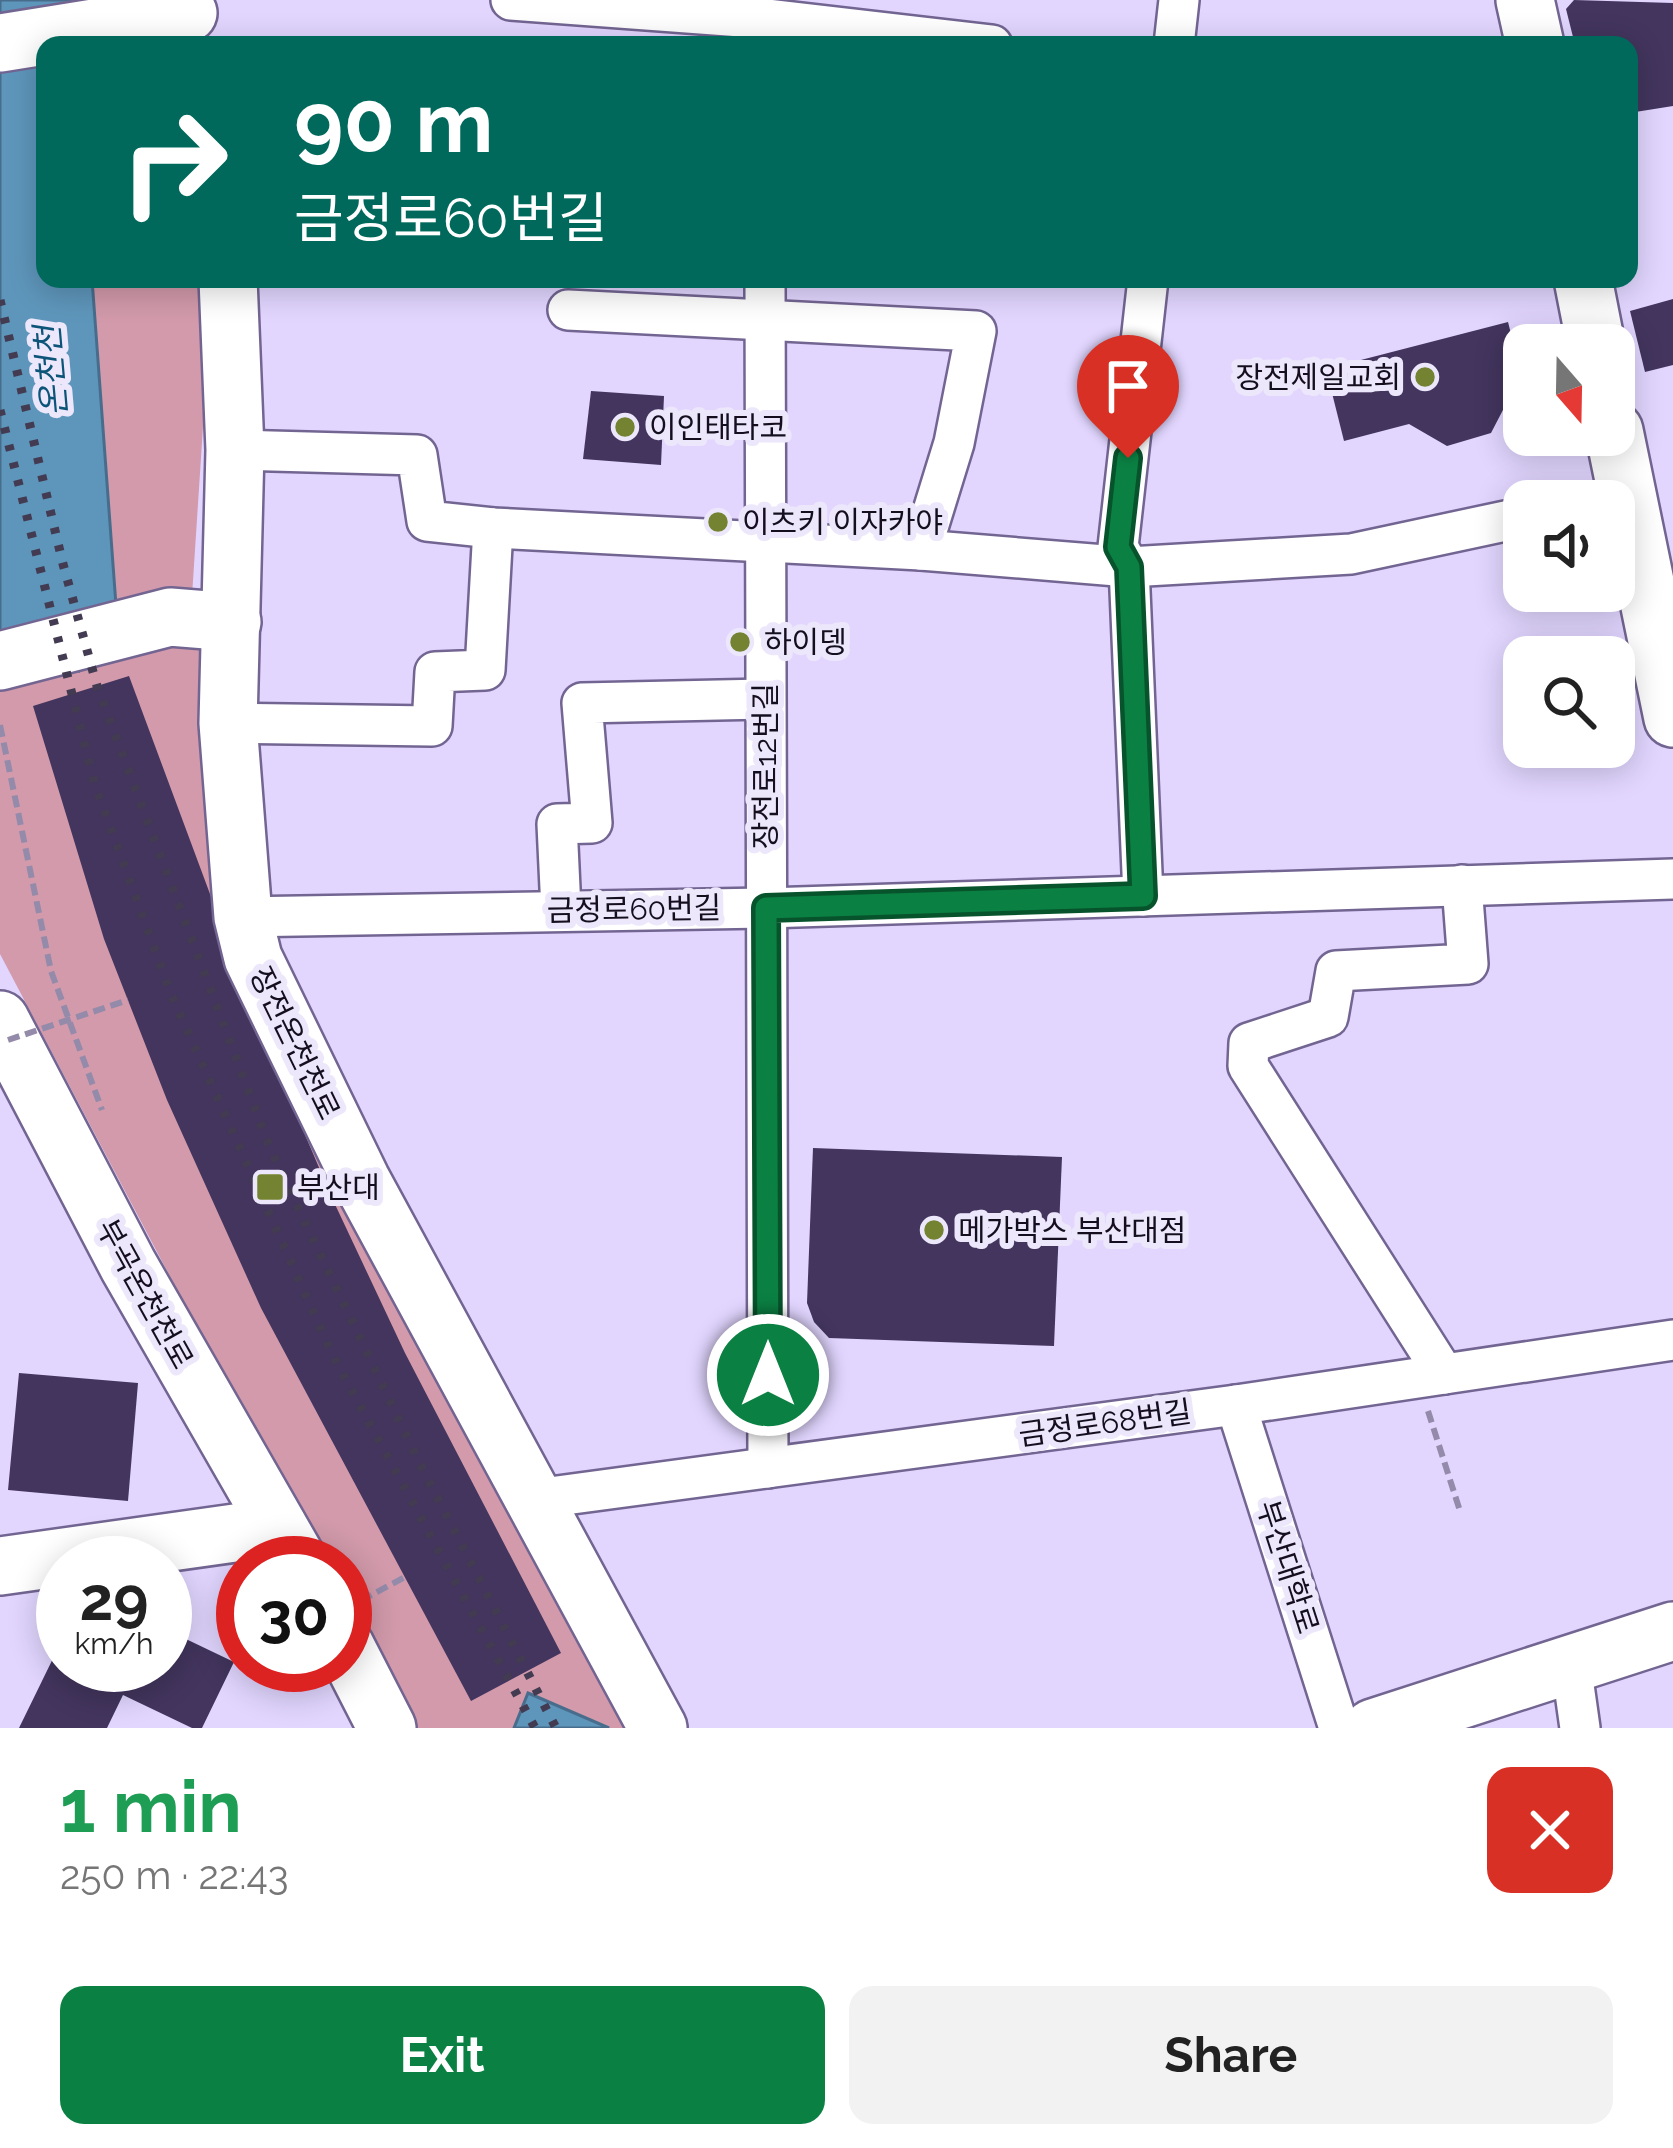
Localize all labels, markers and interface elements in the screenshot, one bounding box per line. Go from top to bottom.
text: 90 m [294,73,493,172]
icon: right [96,84,252,240]
text: 금정로60번길 [294,186,608,250]
water label: 온천천 [27,320,74,418]
north arrow [1503,324,1635,456]
map controls [1503,324,1635,768]
pin [1077,335,1179,458]
icon: arrive [1095,353,1161,419]
place label: 장전제일교회 [1235,360,1401,395]
marker: 장전제일교회 [1412,364,1438,390]
place label: 이인태타코 [649,410,787,445]
marker: 이인태타코 [612,414,638,440]
button: sound [1503,480,1635,612]
place label: 이츠키 이자카야 [742,505,943,540]
marker: 이츠키 이자카야 [705,509,731,535]
place label: 하이뎅 [764,625,847,660]
marker: 하이뎅 [727,629,753,655]
button: search [1503,636,1635,768]
street label: 장전로12번길 [748,683,783,849]
street label: 금정로60번길 [546,890,722,928]
street label: 장전온천천로 [243,961,347,1125]
place label: 부산대 [297,1170,380,1205]
marker: 부산대 [254,1171,286,1203]
street label: 부곡온천천로 [90,1213,200,1375]
place label: 메가박스 부산대점 [958,1213,1186,1248]
marker: 메가박스 부산대점 [921,1217,947,1243]
position arrow [705,1312,831,1438]
street label: 금정로68번길 [1016,1394,1194,1452]
street label: 부산대학로 [1250,1496,1326,1638]
speed limit sign: 30 [216,1536,372,1692]
text: 29 [79,1564,149,1634]
text: km/h [74,1626,154,1661]
text: 1 min [60,1764,242,1849]
button: close [1487,1767,1613,1893]
text: 250 m · 22:43 [60,1852,289,1898]
button: Exit [60,1986,825,2124]
button: Share [849,1986,1613,2124]

